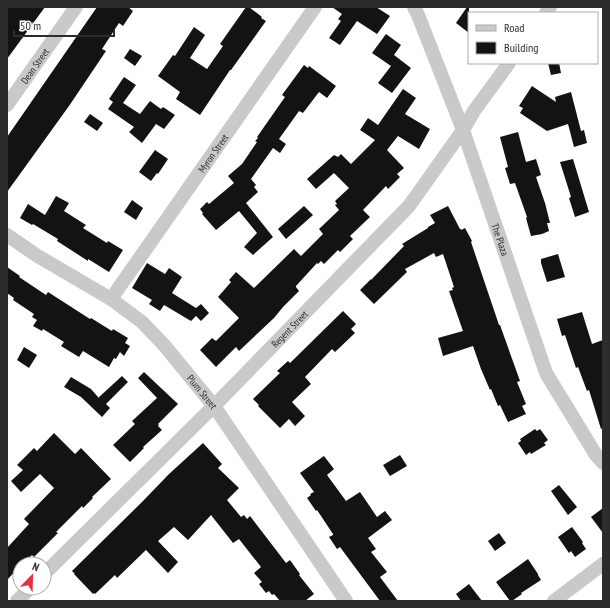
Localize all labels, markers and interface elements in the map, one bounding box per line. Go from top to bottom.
scale bar [14,12,114,38]
legend [468,12,598,64]
text: 50 m [20,18,41,33]
text: Road [504,20,524,35]
text: Building [504,40,539,55]
street label: Dean Street [18,45,52,86]
street label: Myron Street [195,131,232,175]
street label: The Plaza [488,222,511,258]
street label: Regent Street [269,307,311,350]
street label: Plum Street [184,372,220,412]
north arrow [12,556,52,596]
text: N [30,559,41,574]

